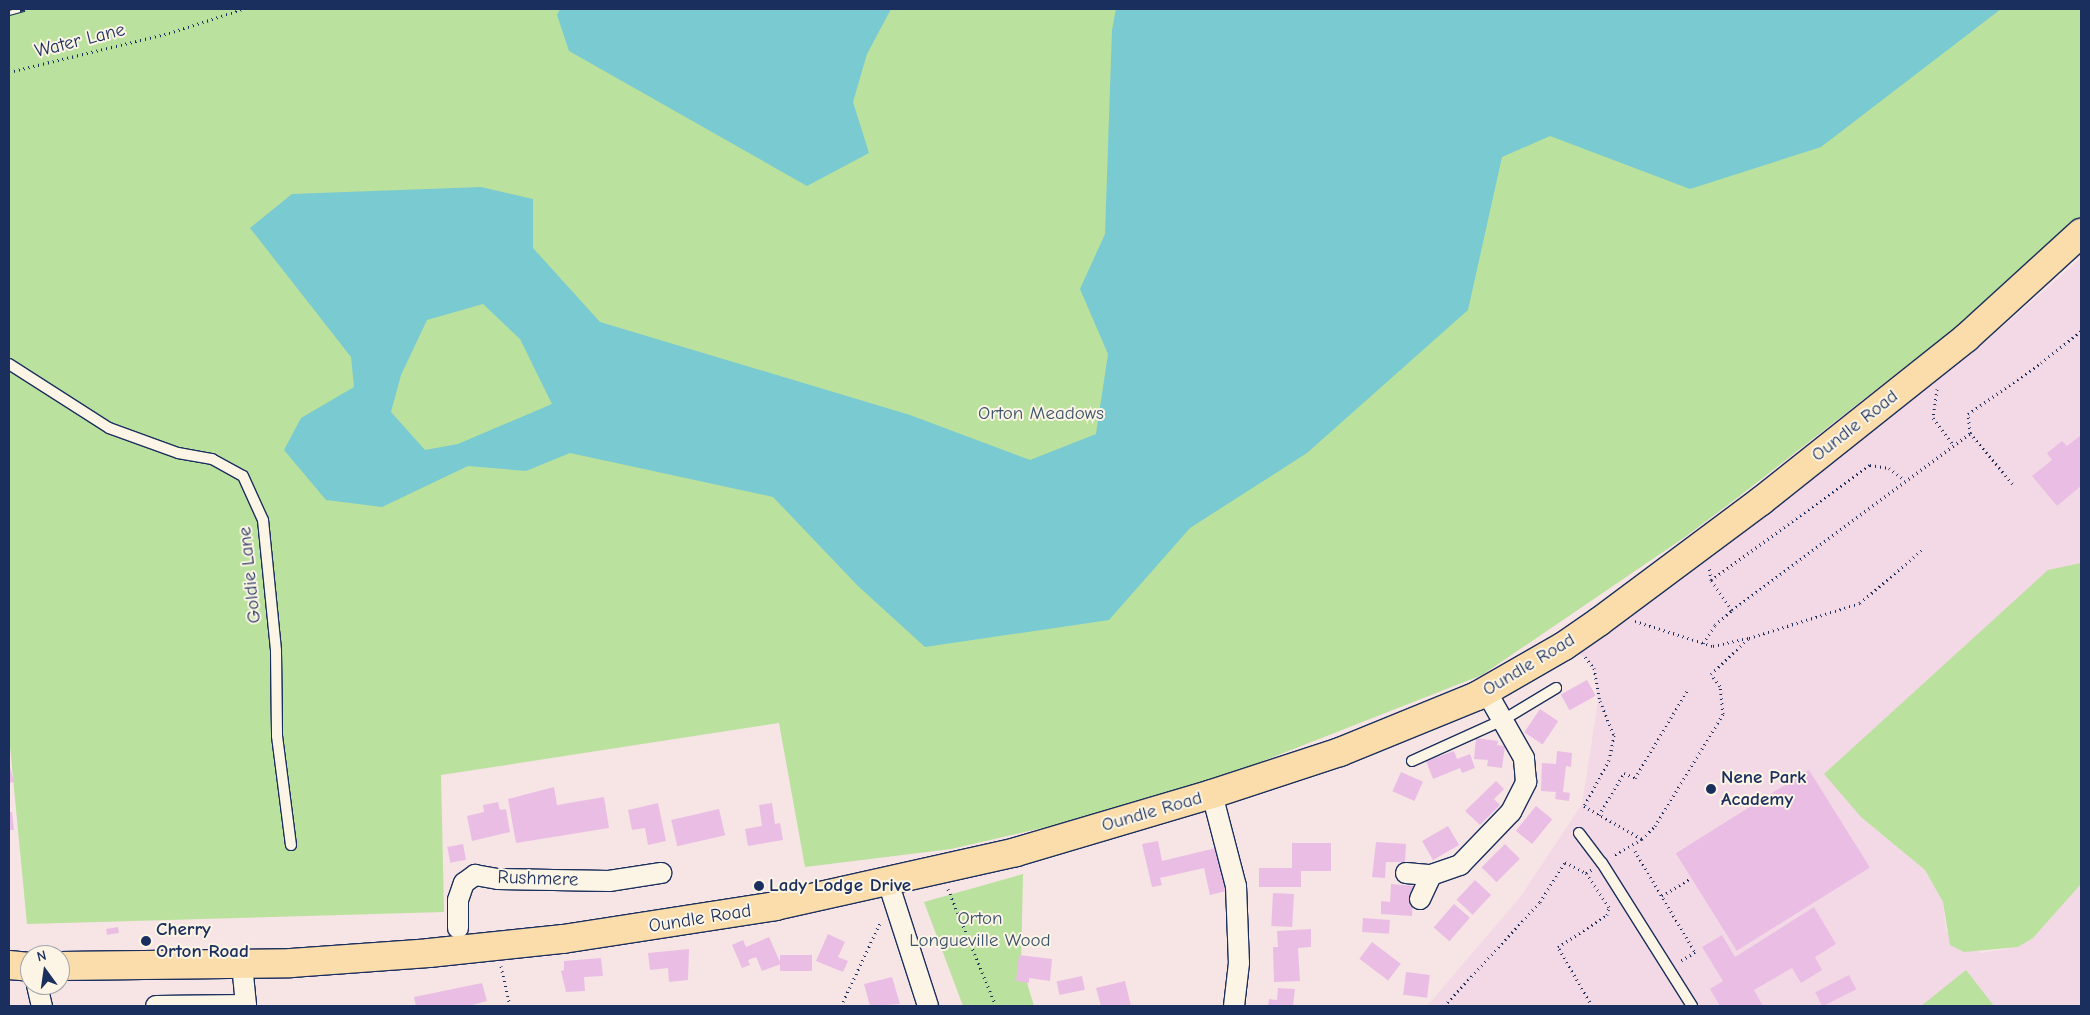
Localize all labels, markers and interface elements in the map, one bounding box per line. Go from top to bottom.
street label: Water Lane [32,19,128,63]
street label: Oundle Road [1807,385,1903,467]
park label: Orton Meadows [978,403,1104,425]
street label: Goldie Lane [234,526,266,624]
street label: Oundle Road [1479,629,1579,701]
place label: Nene Park Academy [1721,767,1806,811]
marker: Nene Park Academy [1705,783,1717,795]
street label: Oundle Road [1099,787,1205,837]
street label: Rushmere [497,866,579,892]
place label: Lady Lodge Drive [769,875,911,897]
marker: Lady Lodge Drive [753,880,765,892]
street label: Oundle Road [647,900,753,938]
park label: Orton Longueville Wood [909,908,1051,952]
place label: Cherry Orton Road [156,919,249,963]
marker: Cherry Orton Road [140,935,152,947]
north arrow [20,945,70,995]
text: N [35,947,48,965]

